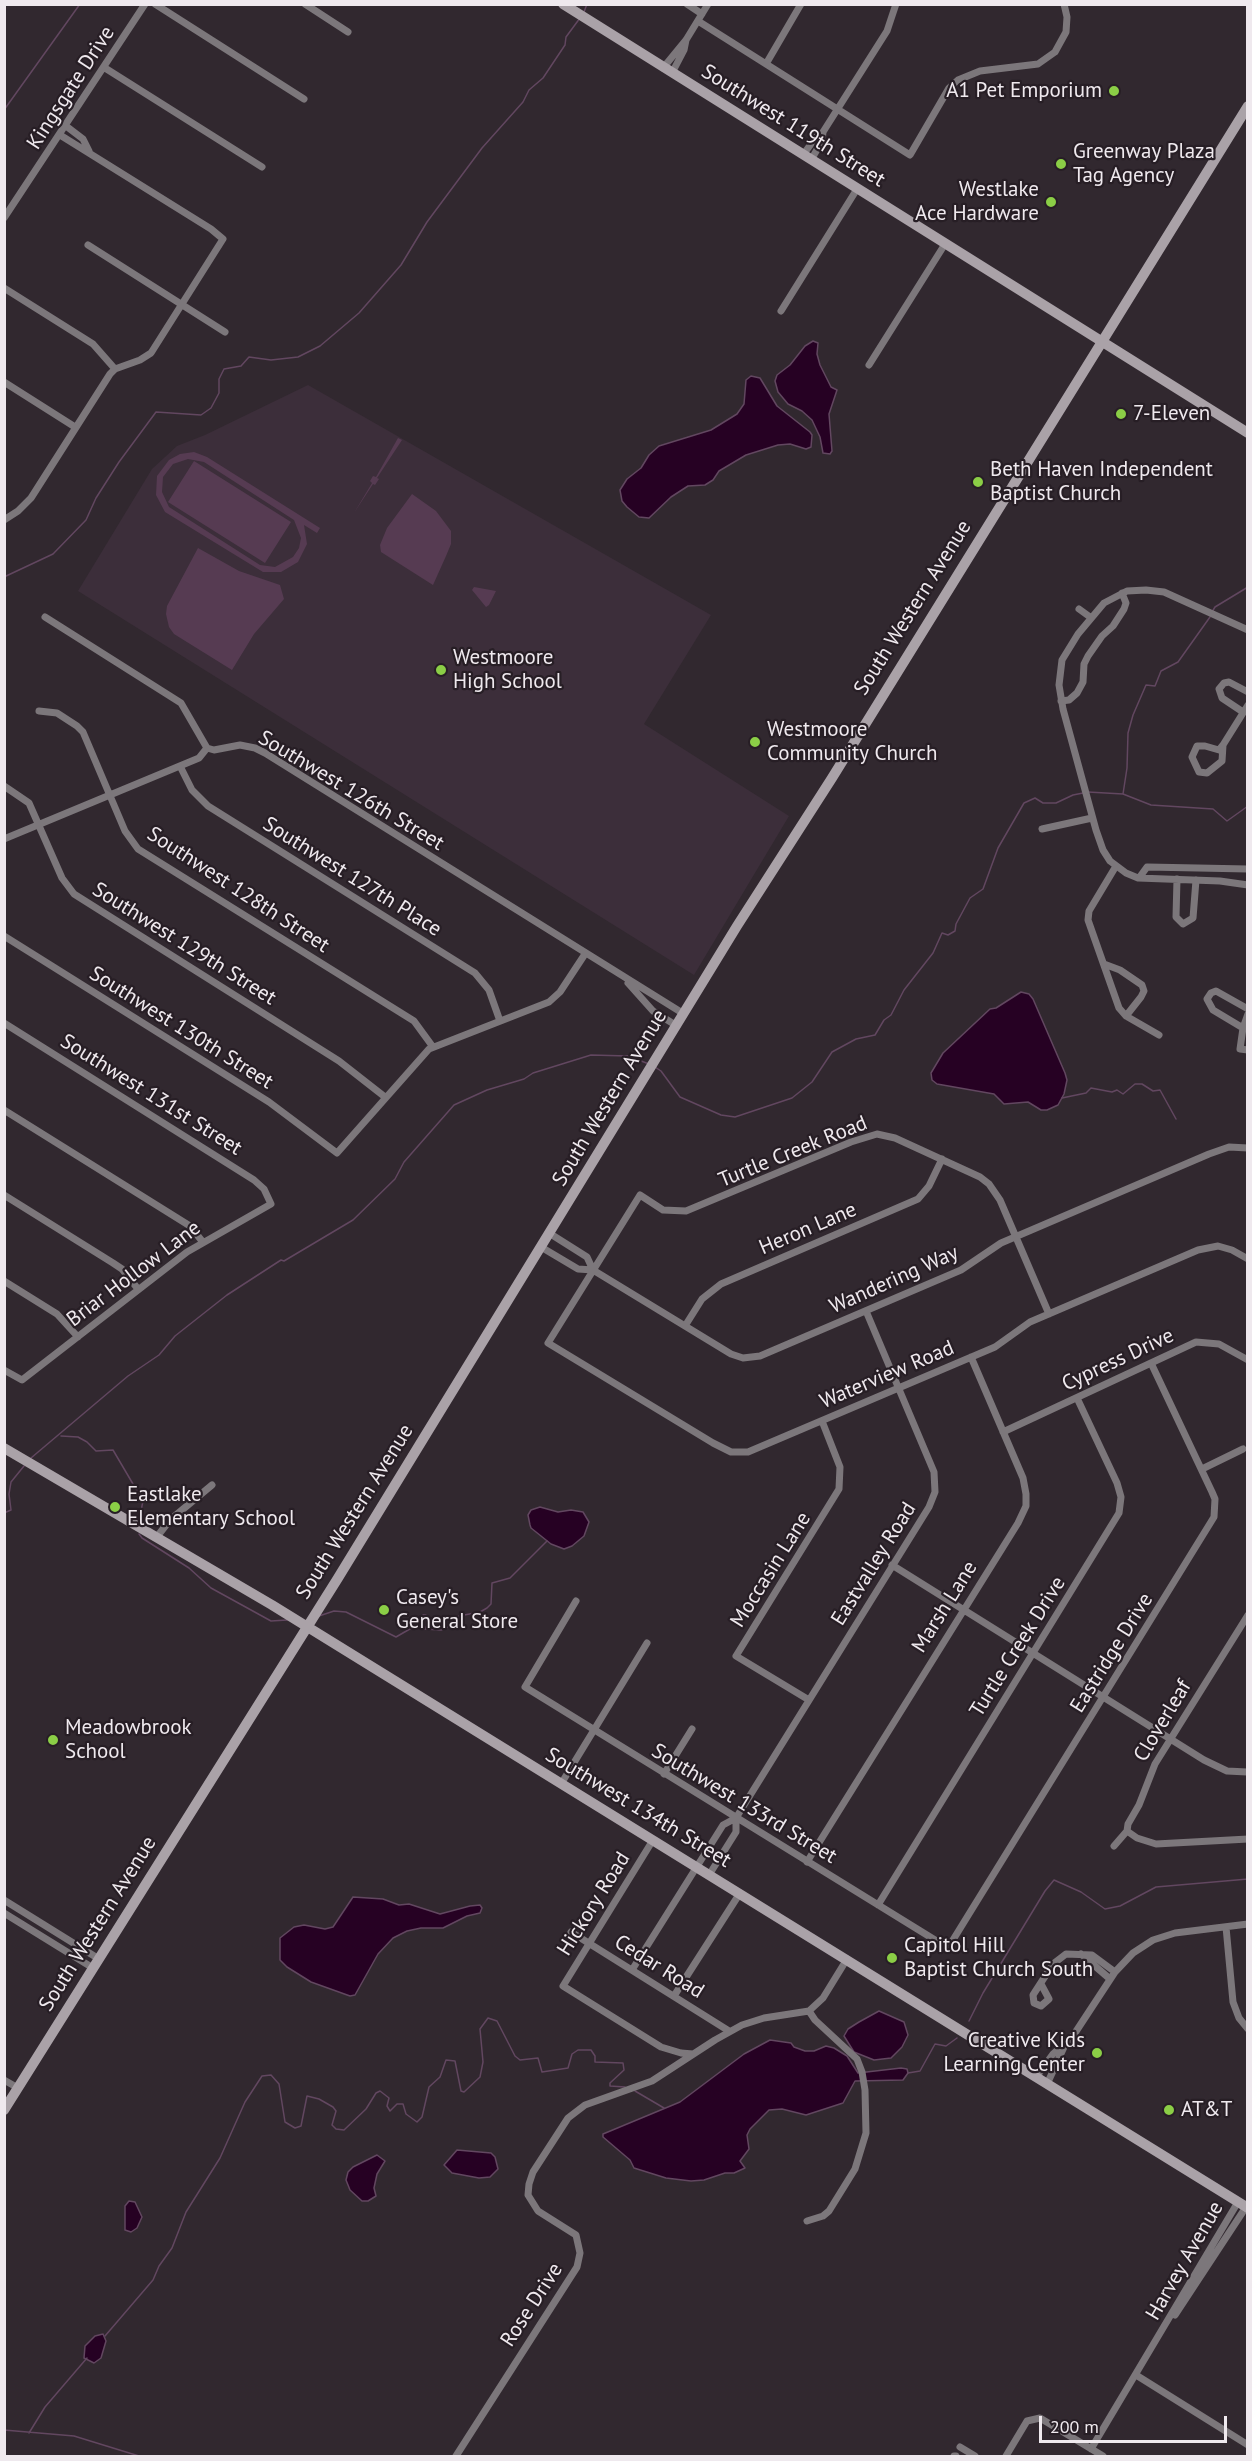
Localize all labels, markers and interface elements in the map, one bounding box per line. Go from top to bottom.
street label: Kingsgate Drive [22,22,120,154]
street label: Southwest 119th Street [696,59,890,193]
place label: A1 Pet Emporium [946,78,1102,104]
marker: A1 Pet Emporium [1107,84,1121,98]
place label: Greenway Plaza Tag Agency [1073,139,1215,189]
marker: Greenway Plaza Tag Agency [1054,157,1068,171]
place label: Westlake Ace Hardware [915,177,1039,227]
marker: Westlake Ace Hardware [1044,195,1058,209]
place label: 7-Eleven [1133,401,1210,427]
marker: 7-Eleven [1114,407,1128,421]
place label: Beth Haven Independent Baptist Church [990,457,1213,507]
marker: Beth Haven Independent Baptist Church [971,475,985,489]
street label: South Western Avenue [849,516,977,700]
place label: Westmoore High School [453,645,562,695]
marker: Westmoore High School [434,663,448,677]
place label: Westmoore Community Church [767,717,937,767]
street label: Southwest 126th Street [254,726,448,856]
marker: Westmoore Community Church [748,735,762,749]
street label: Southwest 127th Place [258,812,446,942]
street label: Southwest 128th Street [142,822,334,958]
street label: Southwest 129th Street [87,877,281,1011]
street label: Southwest 130th Street [84,961,278,1095]
street label: South Western Avenue [547,1005,673,1191]
street label: Southwest 131st Street [56,1029,246,1161]
street label: Turtle Creek Road [715,1111,871,1193]
street label: Heron Lane [756,1197,860,1261]
street label: Briar Hollow Lane [62,1216,206,1332]
street label: Wandering Way [826,1240,962,1320]
street label: Cypress Drive [1058,1323,1178,1397]
street label: Waterview Road [816,1335,958,1415]
street label: South Western Avenue [291,1420,419,1604]
place label: Eastlake Elementary School [127,1482,295,1532]
street label: Eastvalley Road [826,1498,922,1630]
marker: Eastlake Elementary School [108,1500,122,1514]
street label: Moccasin Lane [726,1508,816,1632]
street label: Marsh Lane [907,1557,983,1657]
street label: Turtle Creek Drive [965,1572,1071,1722]
place label: Casey's General Store [396,1585,518,1635]
street label: Eastridge Drive [1065,1589,1159,1717]
marker: Casey's General Store [377,1603,391,1617]
street label: Cloverleaf [1129,1676,1197,1766]
place label: Meadowbrook School [65,1715,192,1765]
marker: Meadowbrook School [46,1733,60,1747]
street label: Southwest 133rd Street [647,1739,841,1869]
street label: Southwest 134th Street [541,1743,735,1873]
street label: South Western Avenue [34,1832,162,2016]
street label: Hickory Road [552,1848,636,1960]
street label: Cedar Road [610,1930,708,2004]
place label: Capitol Hill Baptist Church South [904,1933,1093,1983]
marker: Capitol Hill Baptist Church South [885,1951,899,1965]
place label: Creative Kids Learning Center [944,2028,1085,2078]
marker: Creative Kids Learning Center [1090,2046,1104,2060]
place label: AT&T [1181,2097,1232,2123]
marker: AT&T [1162,2103,1176,2117]
street label: Harvey Avenue [1141,2197,1229,2325]
street label: Rose Drive [496,2258,568,2352]
scale bar [1042,2404,1230,2442]
text: 200 m [1050,2415,1099,2438]

